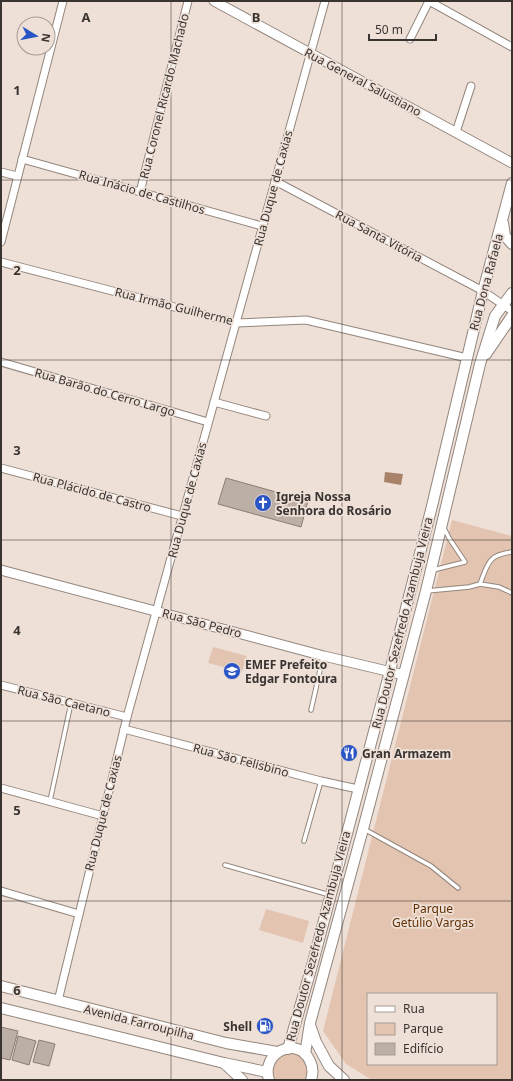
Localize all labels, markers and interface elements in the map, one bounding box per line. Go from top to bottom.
text: A [82,8,91,26]
text: B [252,8,260,26]
street label: Rua Coronel Ricardo Machado [135,12,193,180]
north arrow [16,16,56,56]
scale bar [369,16,436,42]
text: 50 m [375,21,403,38]
text: N [38,32,55,44]
street label: Rua General Salustiano [301,44,425,120]
text: 1 [13,81,21,99]
street label: Rua Duque de Caxias [249,128,297,248]
street label: Rua Inácio de Castilhos [77,166,207,218]
street label: Rua Santa Vitória [332,206,426,266]
street label: Rua Dona Rafaela [465,232,507,332]
text: 2 [13,261,21,279]
street label: Rua Irmão Guilherme [113,283,235,329]
street label: Rua Barão do Cerro Largo [33,364,177,420]
street label: Rua Duque de Caxias [163,440,211,560]
text: 3 [13,441,21,459]
street label: Rua Plácido de Castro [31,468,153,516]
place label: Igreja Nossa Senhora do Rosário [276,488,392,519]
church icon: Igreja Nossa Senhora do Rosário [253,493,273,513]
street label: Rua Doutor Sezefredo Azambuja Vieira [367,515,437,731]
street label: Rua São Pedro [160,604,244,642]
text: 4 [13,621,21,639]
place label: EMEF Prefeito Edgar Fontoura [245,656,337,687]
school or university icon: EMEF Prefeito Edgar Fontoura [222,661,242,681]
street label: Rua São Caetano [16,681,112,721]
street label: Rua São Felisbino [191,739,291,781]
restaurant icon: Gran Armazem [339,743,359,763]
place label: Gran Armazem [362,745,451,762]
street label: Rua Duque de Caxias [80,753,126,873]
text: 5 [13,801,21,819]
street label: Rua Doutor Sezefredo Azambuja Vieira [282,829,354,1043]
park label: Parque Getúlio Vargas [392,900,474,931]
text: 6 [13,981,21,999]
legend [367,993,497,1065]
street label: Avenida Farroupilha [82,1000,196,1044]
text: Rua [403,1000,425,1017]
fuel station icon: Shell [255,1016,275,1036]
place label: Shell [223,1018,252,1035]
text: Parque [403,1020,444,1037]
text: Edifício [403,1040,444,1057]

